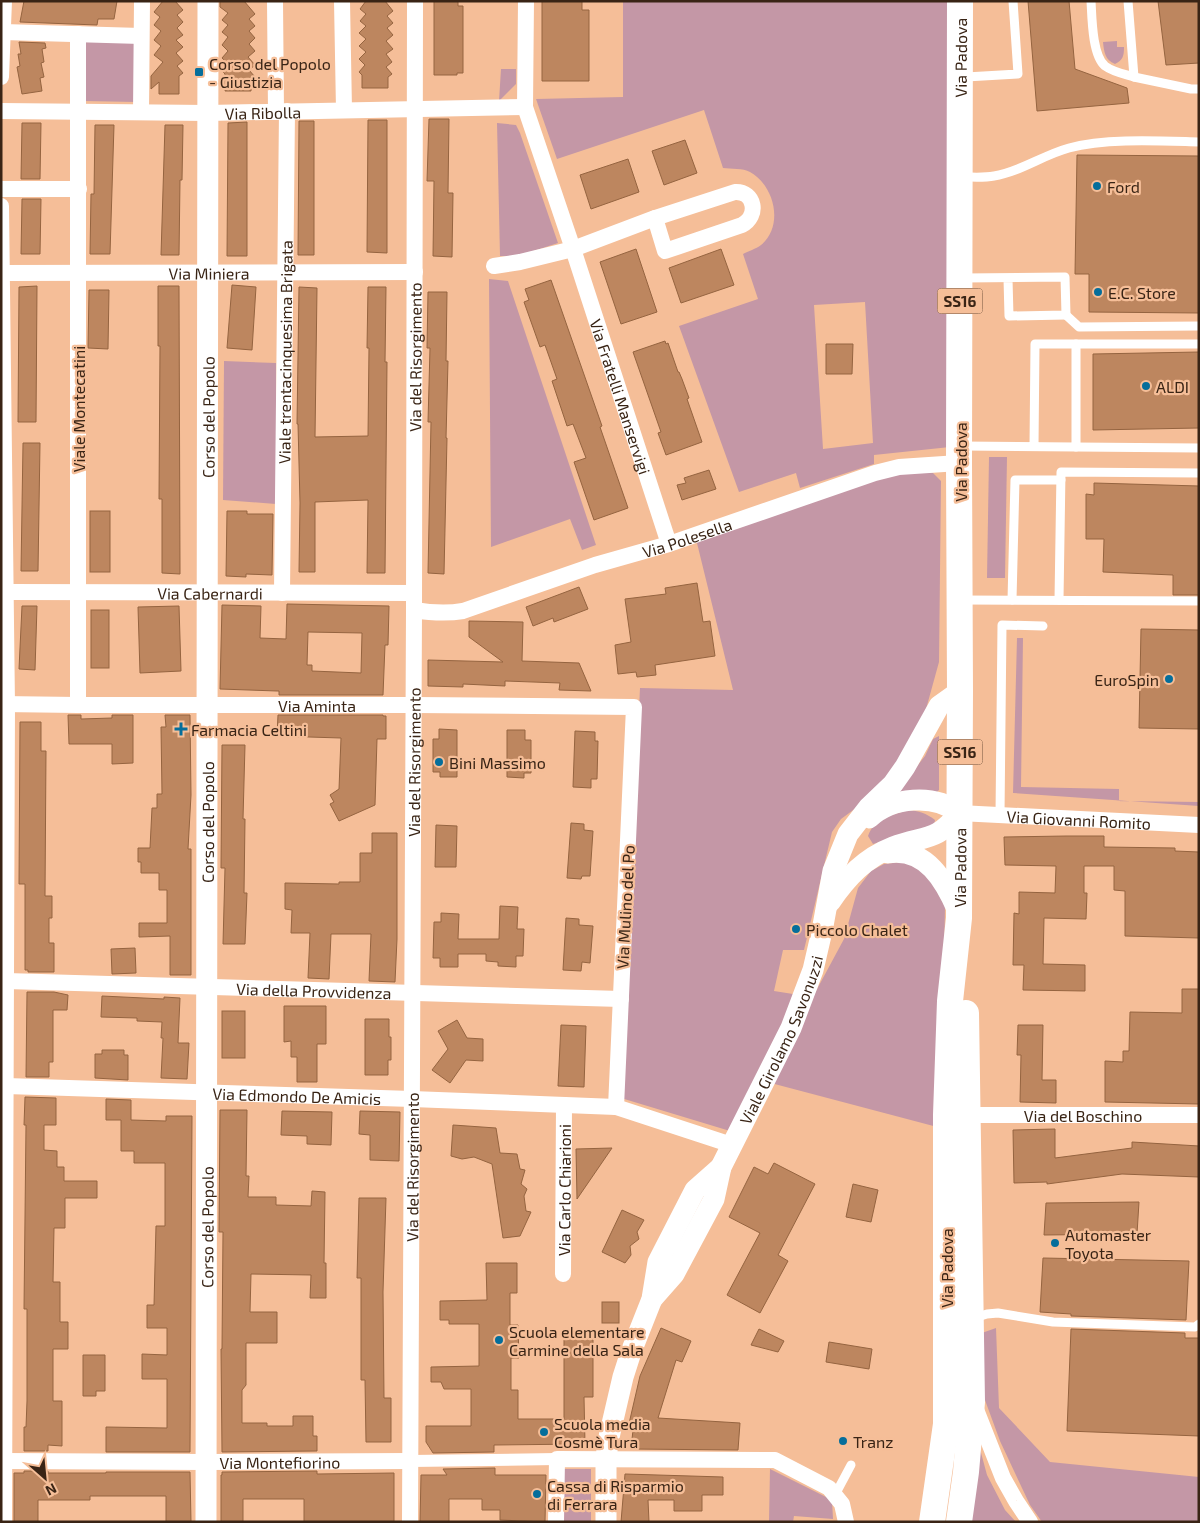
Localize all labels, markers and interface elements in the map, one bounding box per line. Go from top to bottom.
street label: Via Padova [950,18,969,97]
place label: Corso del Popolo - Giustizia [209,54,331,91]
marker: Corso del Popolo - Giustizia [193,66,205,78]
street label: Via Ribolla [225,102,301,122]
place label: Ford [1107,177,1140,196]
marker: Ford [1091,180,1103,192]
street label: Viale trentacinquesima Brigata [274,240,295,464]
street label: Via Miniera [168,263,250,282]
street label: Via del Risorgimento [405,282,424,432]
place label: E.C. Store [1108,283,1176,302]
marker: E.C. Store [1092,286,1104,298]
road number: SS16 [938,288,982,314]
street label: Via Fratelli Manservigi [587,316,655,477]
street label: Viale Montecatini [69,346,88,472]
street label: Corso del Popolo [198,356,217,478]
place label: ALDI [1156,377,1189,396]
marker: ALDI [1140,380,1152,392]
street label: Via Padova [951,422,970,502]
street label: Via Polesella [640,514,734,561]
street label: Via Cabernardi [157,583,263,602]
place label: EuroSpin [1094,670,1159,689]
marker: EuroSpin [1163,673,1175,685]
street label: Via del Risorgimento [404,687,423,837]
street label: Via Aminta [278,696,356,715]
place label: Farmacia Celtini [191,720,307,739]
marker: Farmacia Celtini [175,723,187,735]
road number: SS16 [938,740,982,764]
place label: Bini Massimo [449,753,546,772]
marker: Bini Massimo [433,756,445,768]
street label: Corso del Popolo [197,761,217,883]
street label: Via Giovanni Romito [1006,806,1152,832]
street label: Via Padova [950,828,969,907]
street label: Via Mulino del Po [612,845,638,969]
place label: Piccolo Chalet [806,920,908,939]
marker: Piccolo Chalet [790,923,802,935]
street label: Viale Girolamo Savonuzzi [735,953,826,1127]
street label: Via della Provvidenza [236,978,392,1002]
street label: Via Edmondo De Amicis [212,1083,382,1108]
street label: Via del Risorgimento [402,1092,421,1242]
street label: Via del Boschino [1024,1106,1142,1125]
street label: Via Carlo Chiarioni [554,1124,573,1256]
street label: Corso del Popolo [197,1166,216,1288]
place label: Automaster Toyota [1065,1225,1152,1262]
street label: Via Padova [937,1228,956,1308]
marker: Automaster Toyota [1049,1237,1061,1249]
place label: Scuola elementare Carmine della Sala [509,1322,645,1359]
marker: Scuola elementare Carmine della Sala [493,1334,505,1346]
place label: Scuola media Cosmè Tura [554,1414,651,1451]
marker: Scuola media Cosmè Tura [538,1426,550,1438]
place label: Tranz [853,1432,893,1451]
marker: Tranz [837,1435,849,1447]
street label: Via Montefiorino [220,1452,340,1471]
north arrow [20,1453,70,1503]
place label: Cassa di Risparmio di Ferrara [547,1476,684,1513]
text: N [43,1480,59,1500]
marker: Cassa di Risparmio di Ferrara [531,1488,543,1500]

